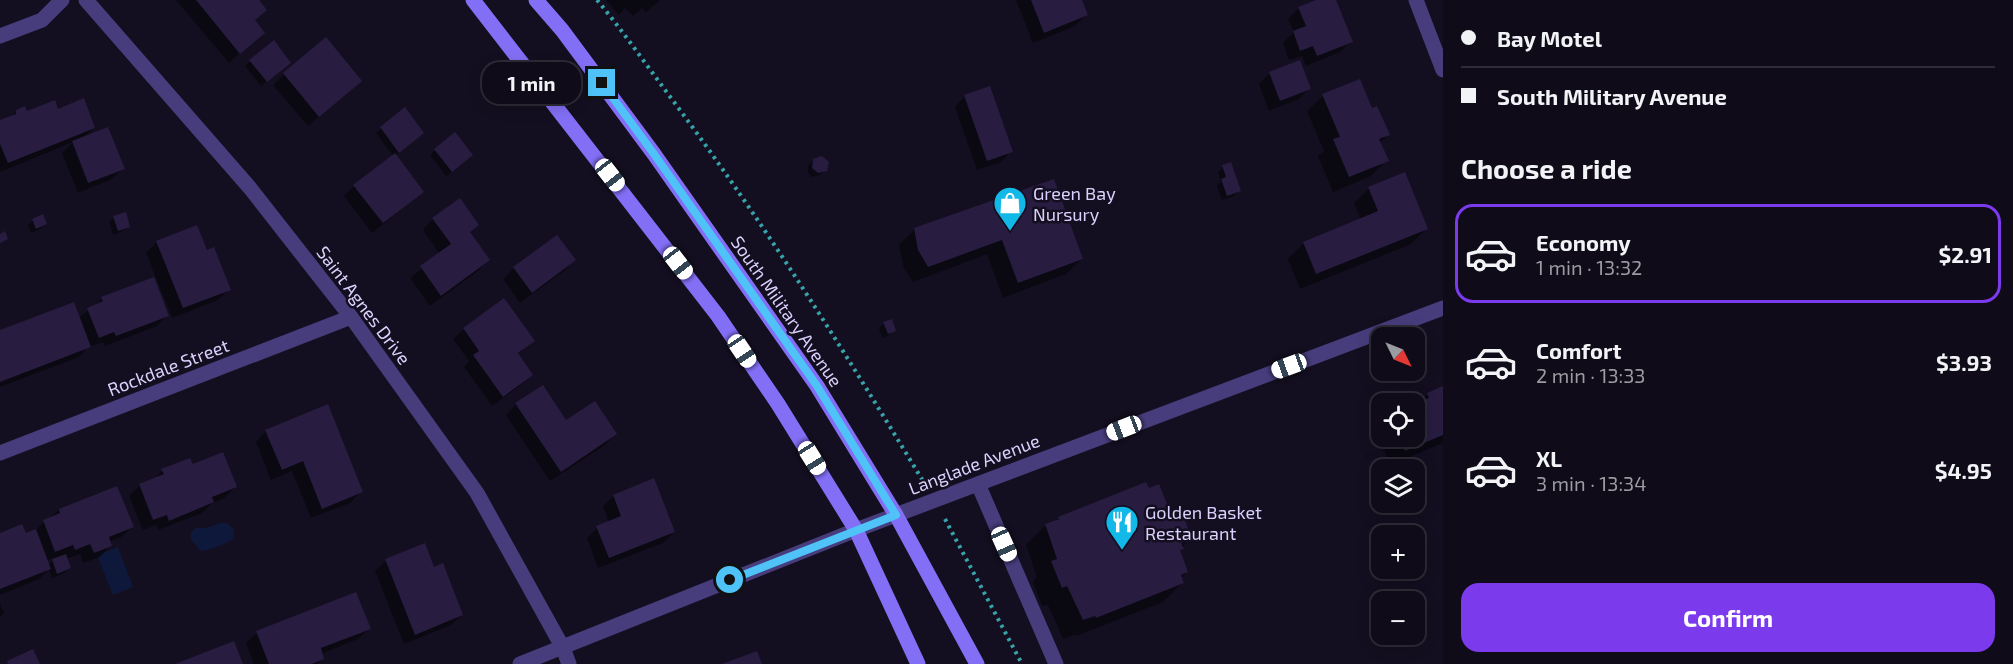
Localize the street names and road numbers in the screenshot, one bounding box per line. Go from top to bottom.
street label: South Military Avenue [727,231,847,391]
street label: Saint Agnes Drive [312,241,416,369]
street label: Rockdale Street [104,334,232,400]
street label: Langlade Avenue [905,429,1043,499]

